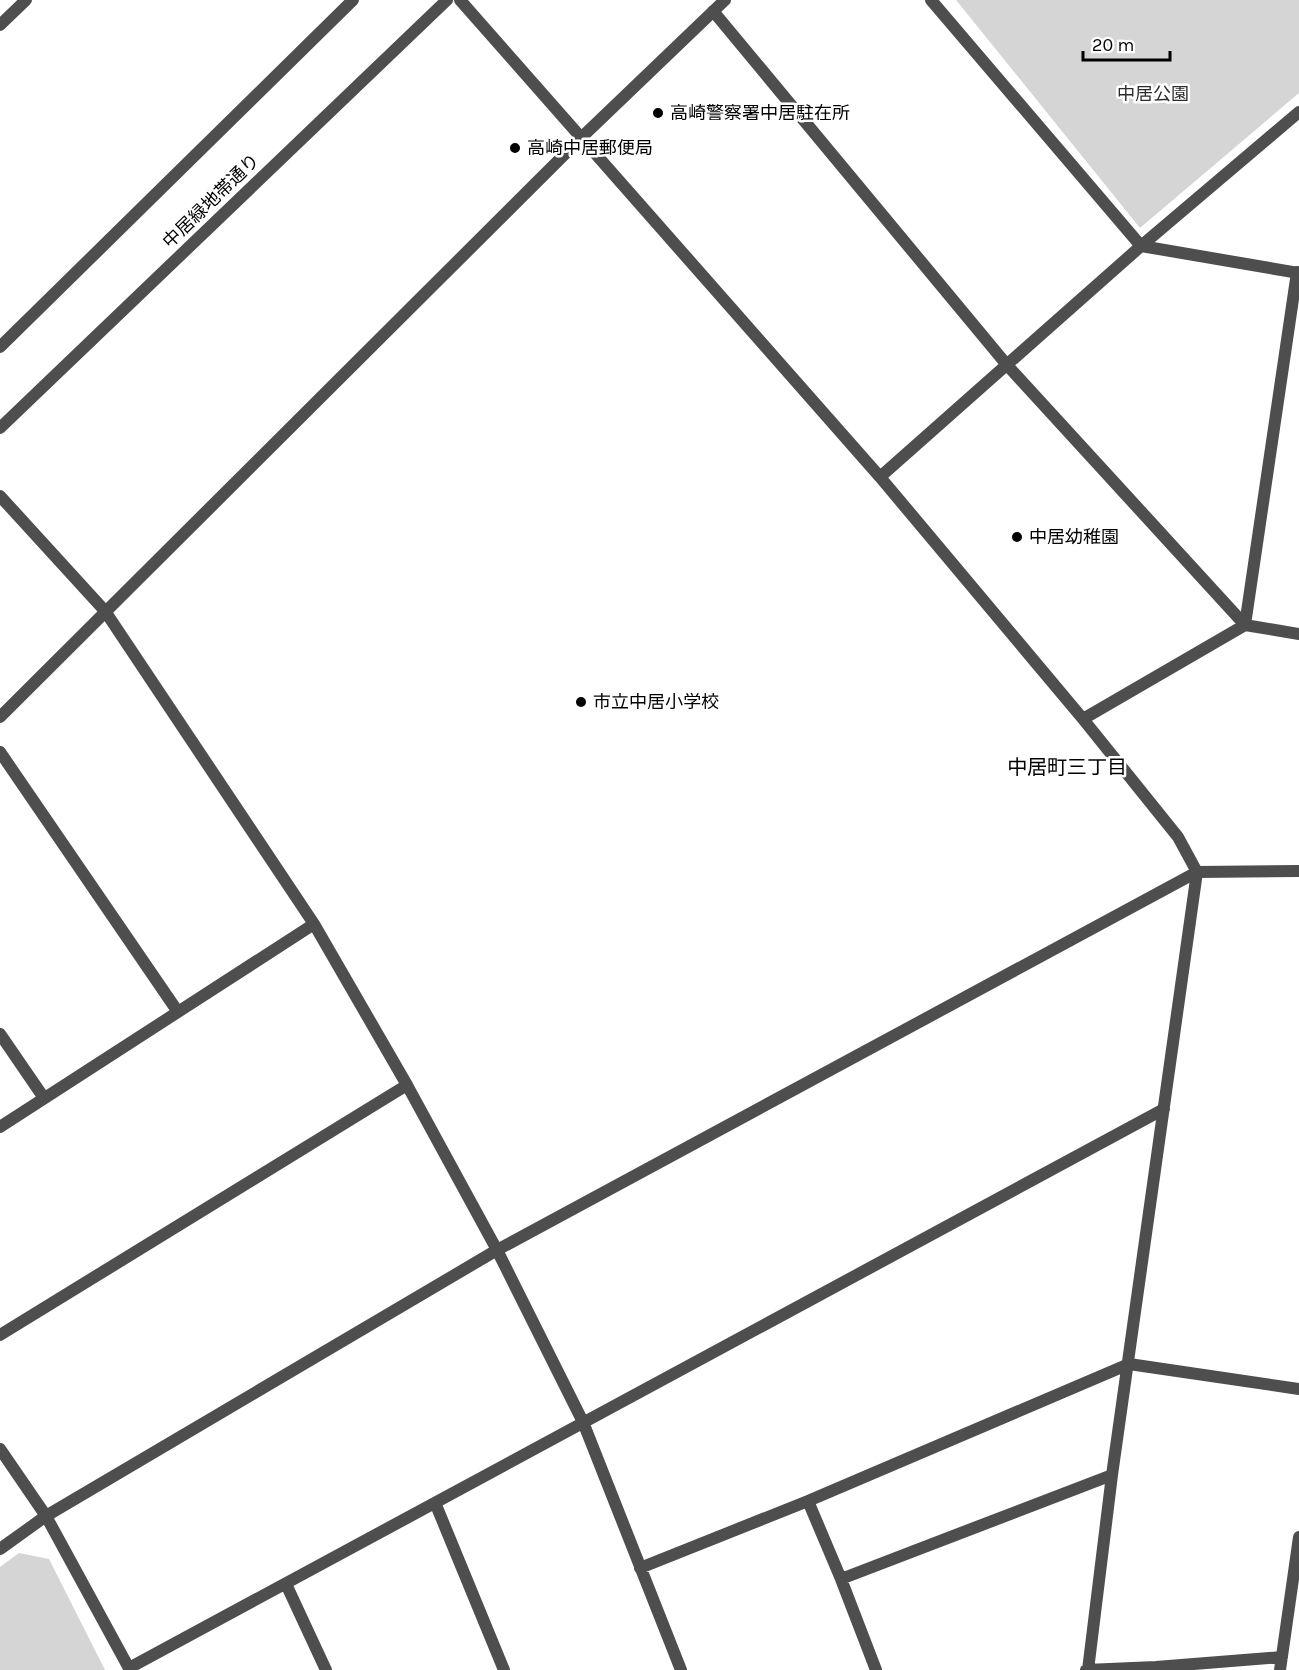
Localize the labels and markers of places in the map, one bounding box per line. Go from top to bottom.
place label: 高崎警察署中居駐在所 [670,102,850,124]
marker: 高崎警察署中居駐在所 [651,106,665,120]
place label: 高崎中居郵便局 [527,137,653,159]
marker: 高崎中居郵便局 [508,141,522,155]
place label: 中居幼稚園 [1029,526,1119,548]
marker: 中居幼稚園 [1010,530,1024,544]
place label: 市立中居小学校 [593,691,719,713]
marker: 市立中居小学校 [574,695,588,709]

